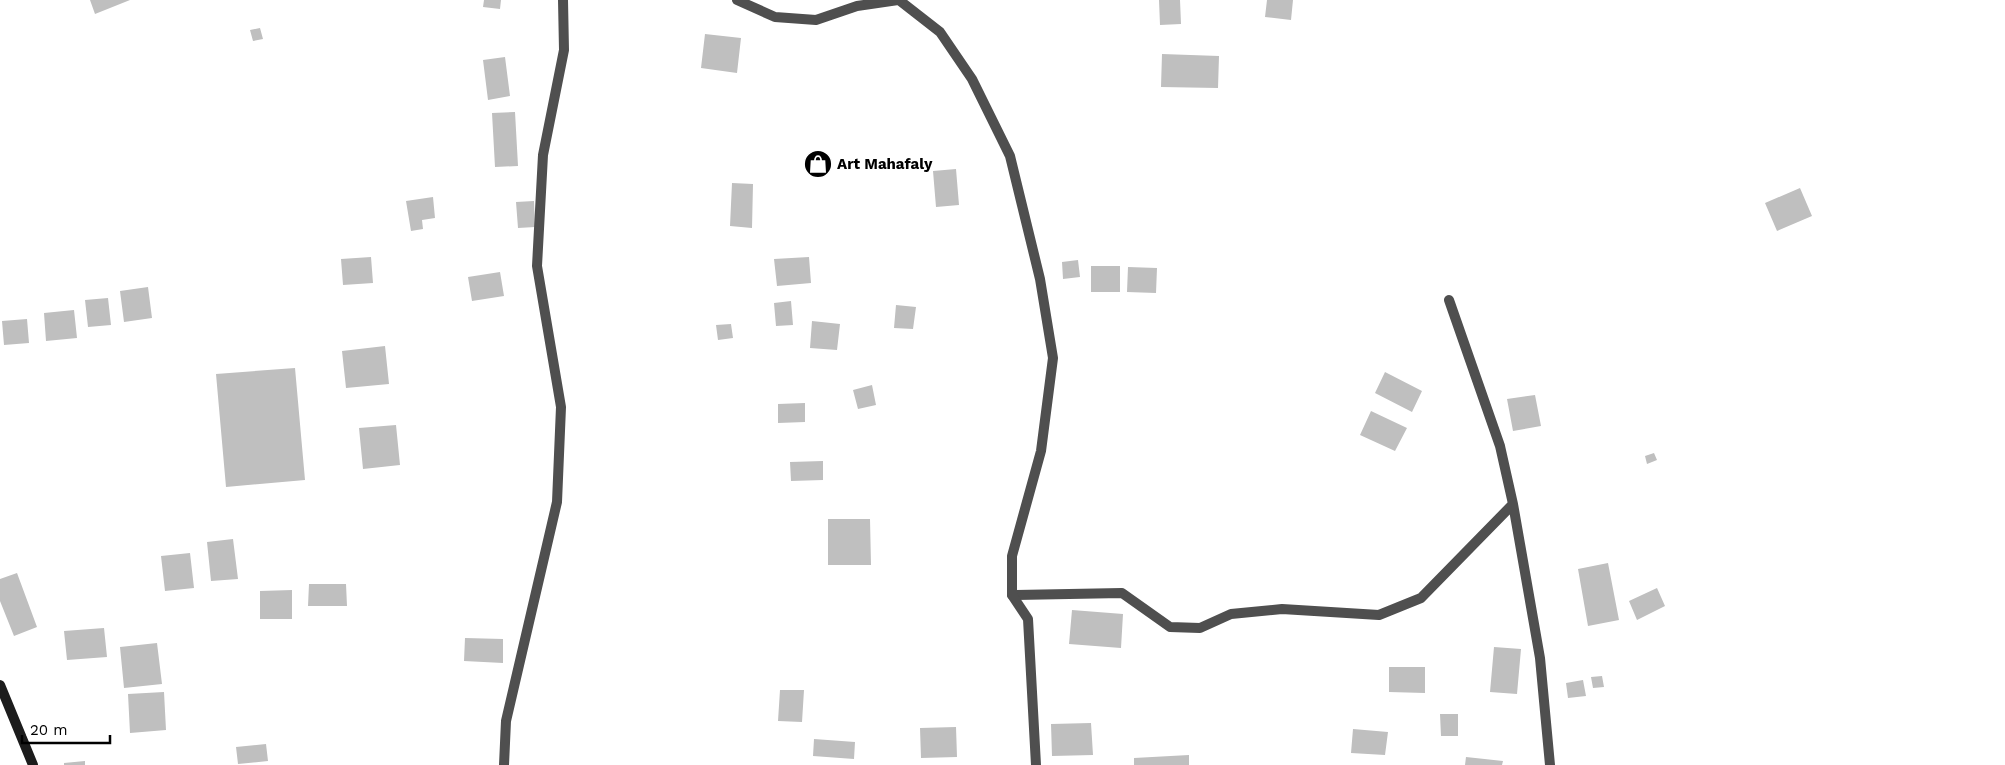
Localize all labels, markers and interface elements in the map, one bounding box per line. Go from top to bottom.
shop icon: Art Mahafaly [803,149,833,179]
place label: Art Mahafaly [837,155,933,173]
scale bar [22,712,110,744]
text: 20 m [30,721,68,739]

